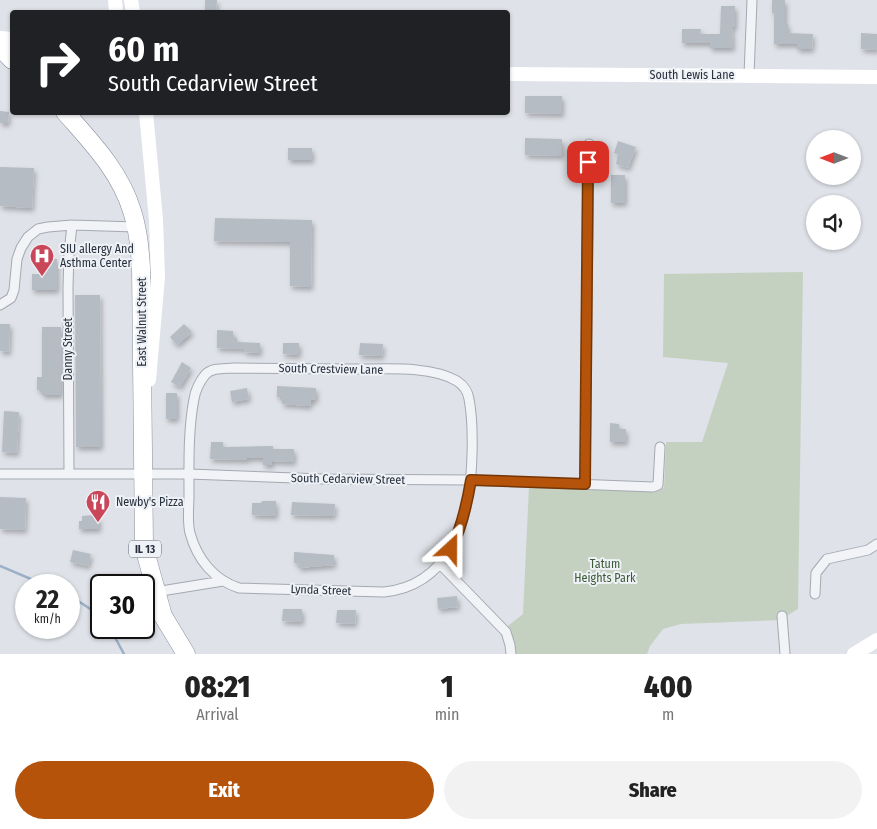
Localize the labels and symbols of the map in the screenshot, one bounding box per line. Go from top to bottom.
street label: South Lewis Lane [650,68,734,82]
north arrow [806,130,861,185]
pin [567,141,609,183]
place label: SIU allergy And Asthma Center [60,242,134,270]
hospital icon: SIU allergy And Asthma Center [29,243,55,277]
street label: East Walnut Street [135,277,149,367]
street label: Danny Street [61,317,75,380]
street label: South Crestview Lane [279,361,384,377]
street label: South Cedarview Street [291,471,405,487]
restaurant icon: Newby's Pizza [85,489,111,523]
place label: Newby's Pizza [116,495,184,509]
position arrow [424,522,476,574]
road number: IL 13 [129,540,161,558]
park label: Tatum Heights Park [574,557,636,585]
speed limit sign: 30 [90,574,155,639]
street label: Lynda Street [290,582,352,598]

